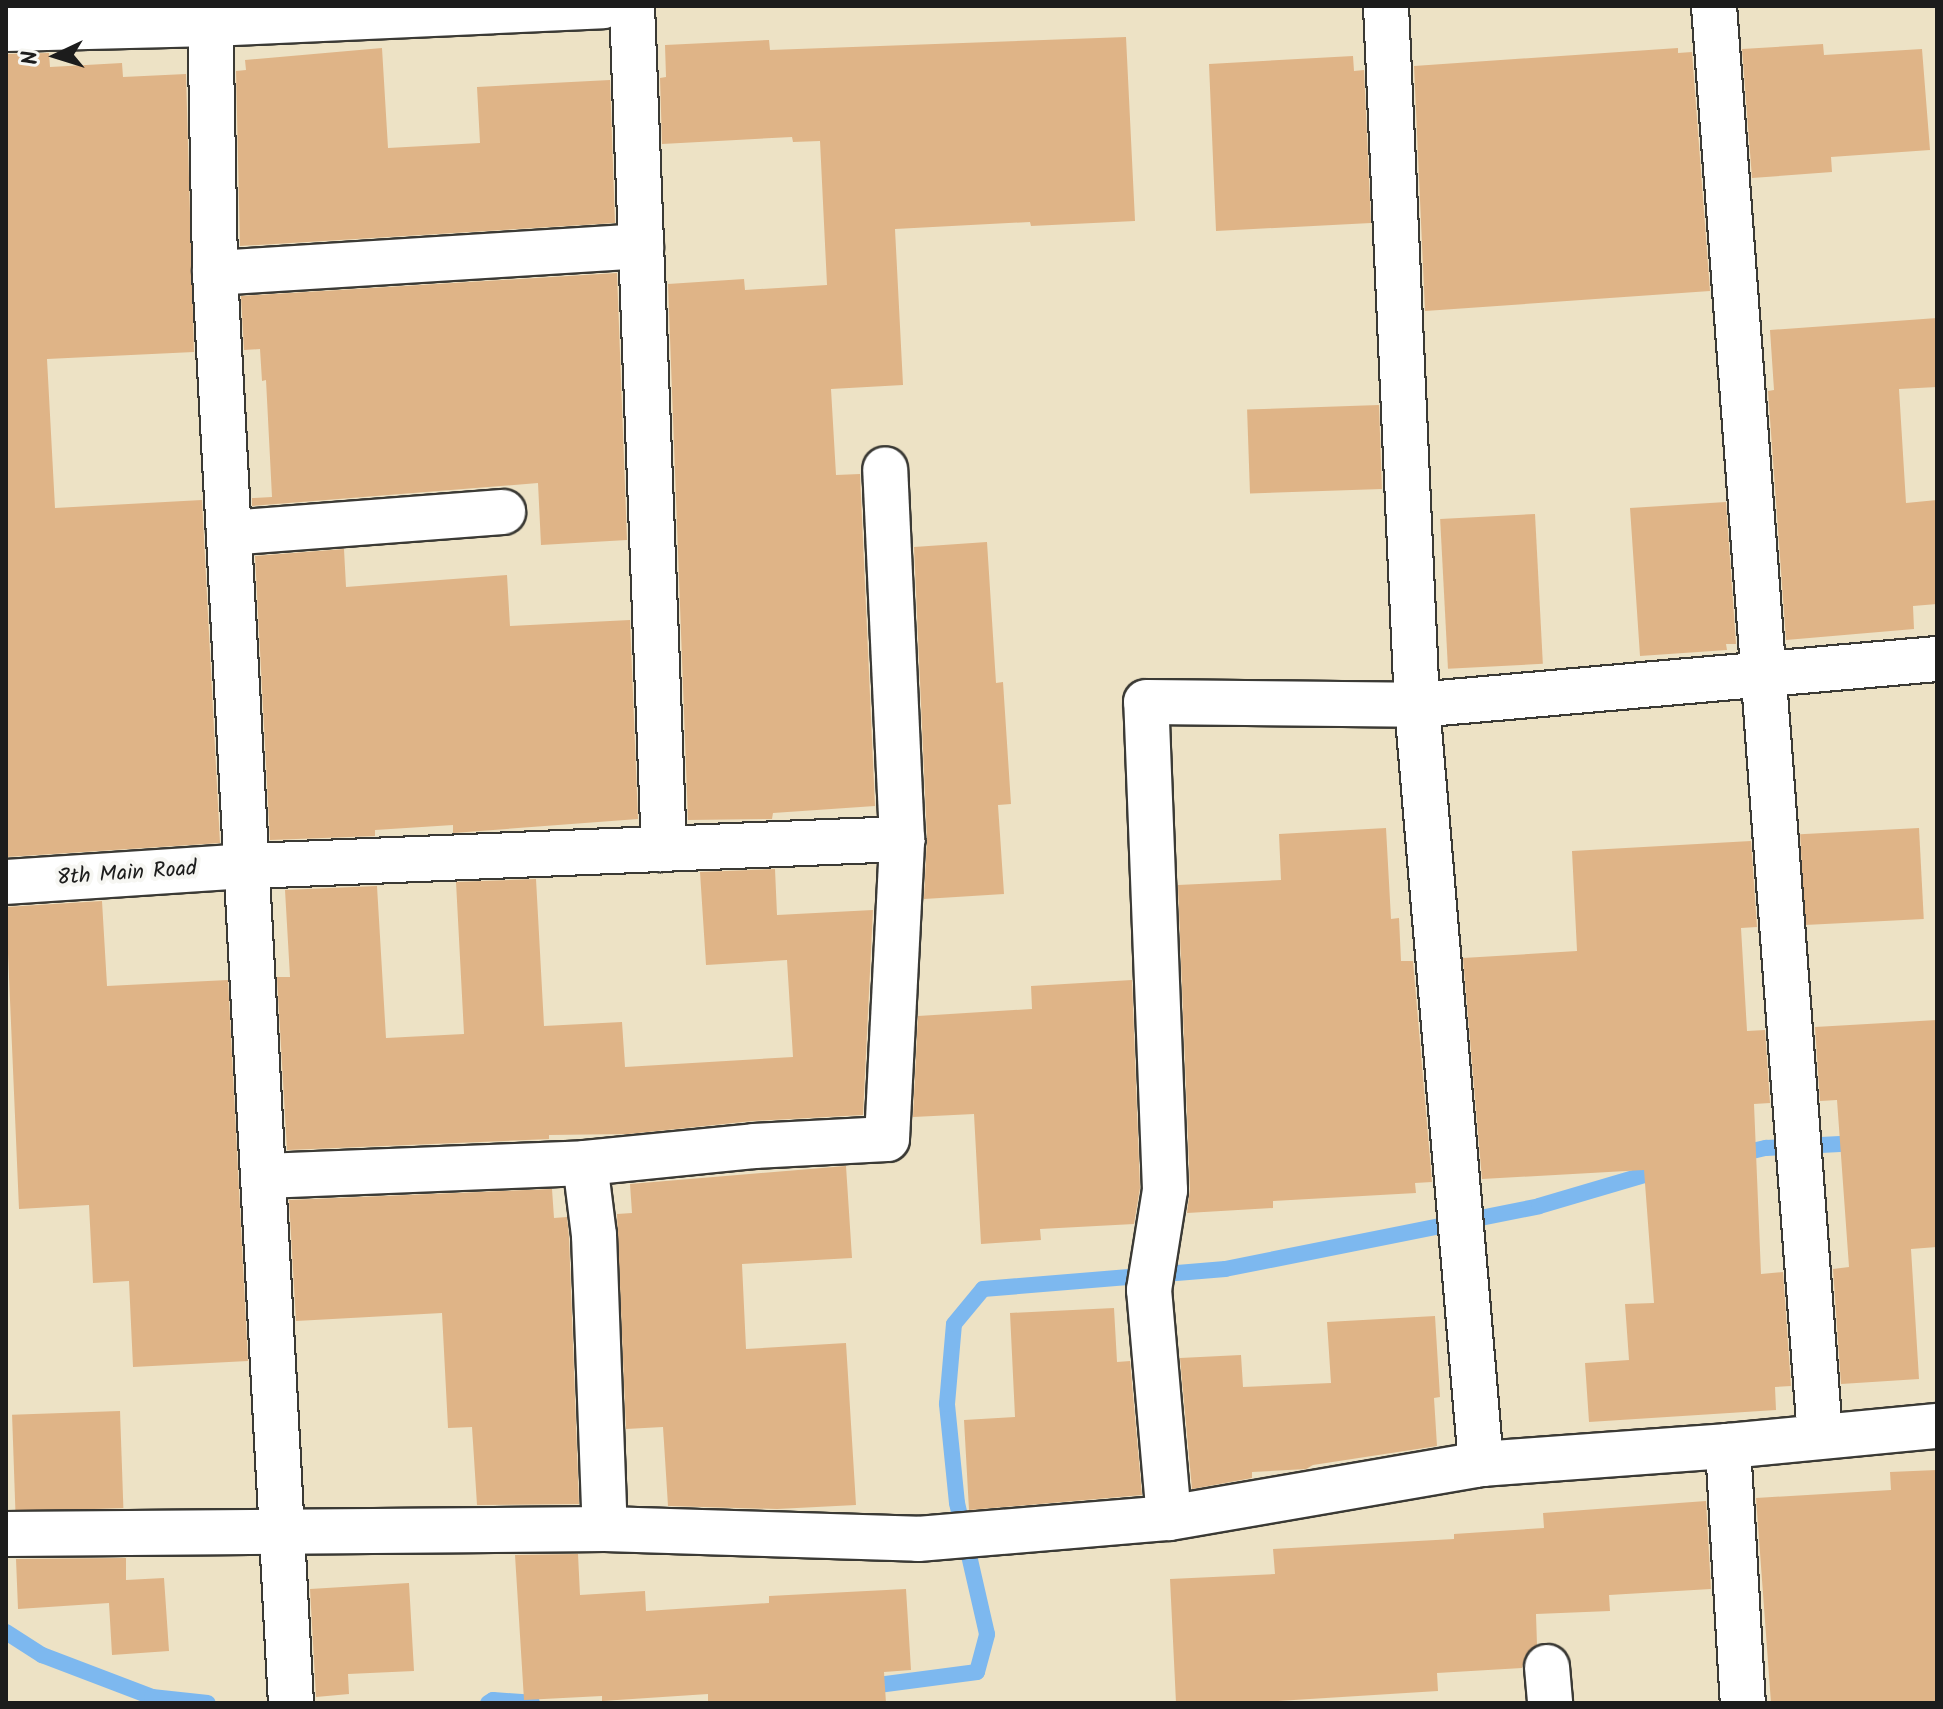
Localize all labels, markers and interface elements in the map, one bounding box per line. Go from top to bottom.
north arrow [16,16,96,96]
text: N [14,50,50,66]
street label: 8th Main Road [56,856,198,892]

